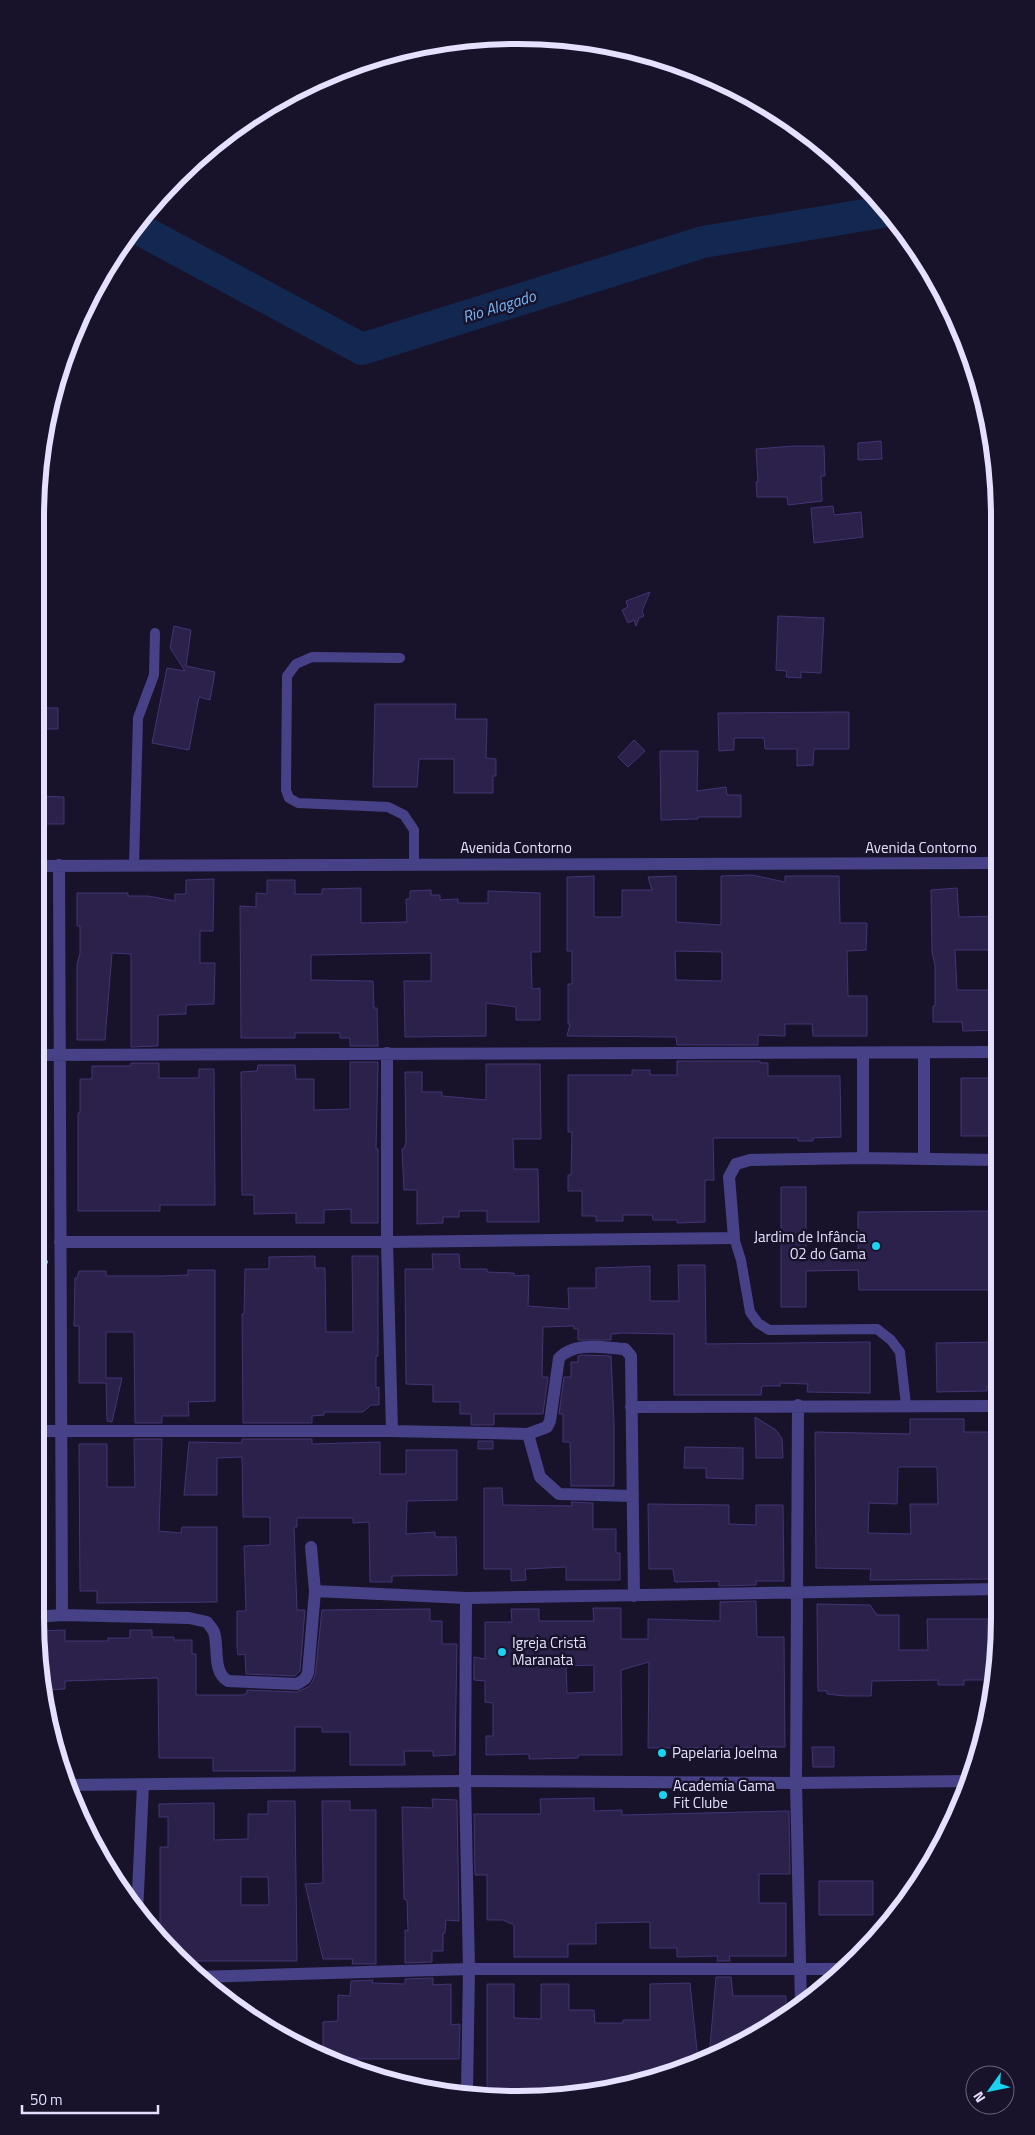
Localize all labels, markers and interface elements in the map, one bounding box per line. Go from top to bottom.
water label: Rio Alagado [459,283,540,329]
street label: Avenida Contorno [460,836,572,859]
street label: Avenida Contorno [865,836,977,859]
place label: Jardim de Infância 02 do Gama [754,1225,866,1265]
marker: Jardim de Infância 02 do Gama [870,1240,882,1252]
place label: Igreja Cristã Maranata [512,1631,587,1671]
marker: Igreja Cristã Maranata [496,1646,508,1658]
place label: Papelaria Joelma [672,1741,778,1764]
marker: Papelaria Joelma [656,1747,668,1759]
place label: Academia Gama Fit Clube [673,1774,775,1814]
marker: Academia Gama Fit Clube [657,1789,669,1801]
north arrow [965,2065,1015,2115]
scale bar [22,2082,159,2114]
text: 50 m [30,2088,63,2111]
text: N [967,2088,990,2107]

